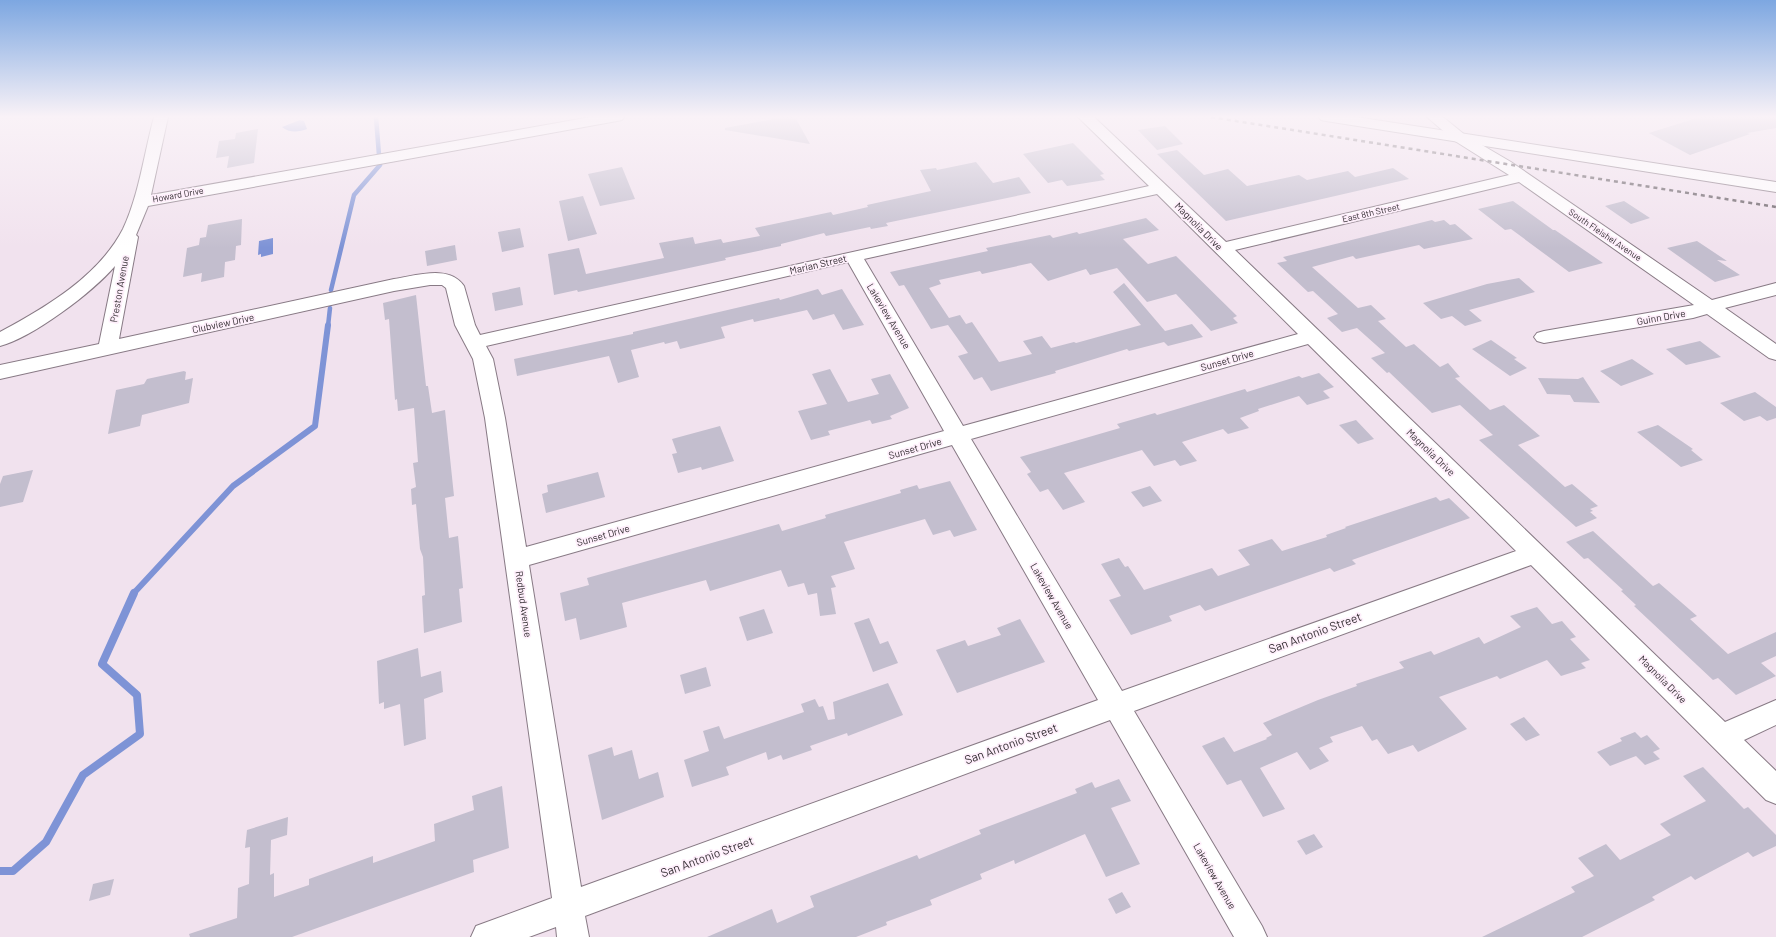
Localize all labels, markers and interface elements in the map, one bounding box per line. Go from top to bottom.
street label: Howard Drive [152,185,204,204]
street label: Magnolia Drive [1173,200,1225,252]
street label: East 8th Street [1341,201,1401,224]
street label: South Fleishel Avenue [1567,206,1644,263]
street label: Marian Street [788,252,848,276]
street label: Preston Avenue [107,255,131,323]
street label: Lakeview Avenue [865,281,913,351]
street label: Guinn Drive [1636,307,1686,327]
street label: Clubview Drive [191,311,255,335]
street label: Sunset Drive [1199,347,1255,373]
street label: Magnolia Drive [1404,426,1458,478]
street label: Sunset Drive [887,435,943,461]
street label: Sunset Drive [575,522,631,548]
street label: Lakeview Avenue [1028,561,1076,631]
street label: Redbud Avenue [513,570,535,638]
street label: San Antonio Street [1266,609,1363,655]
street label: Magnolia Drive [1637,653,1689,705]
street label: San Antonio Street [962,720,1059,766]
street label: San Antonio Street [658,833,755,879]
street label: Lakeview Avenue [1191,841,1239,911]

